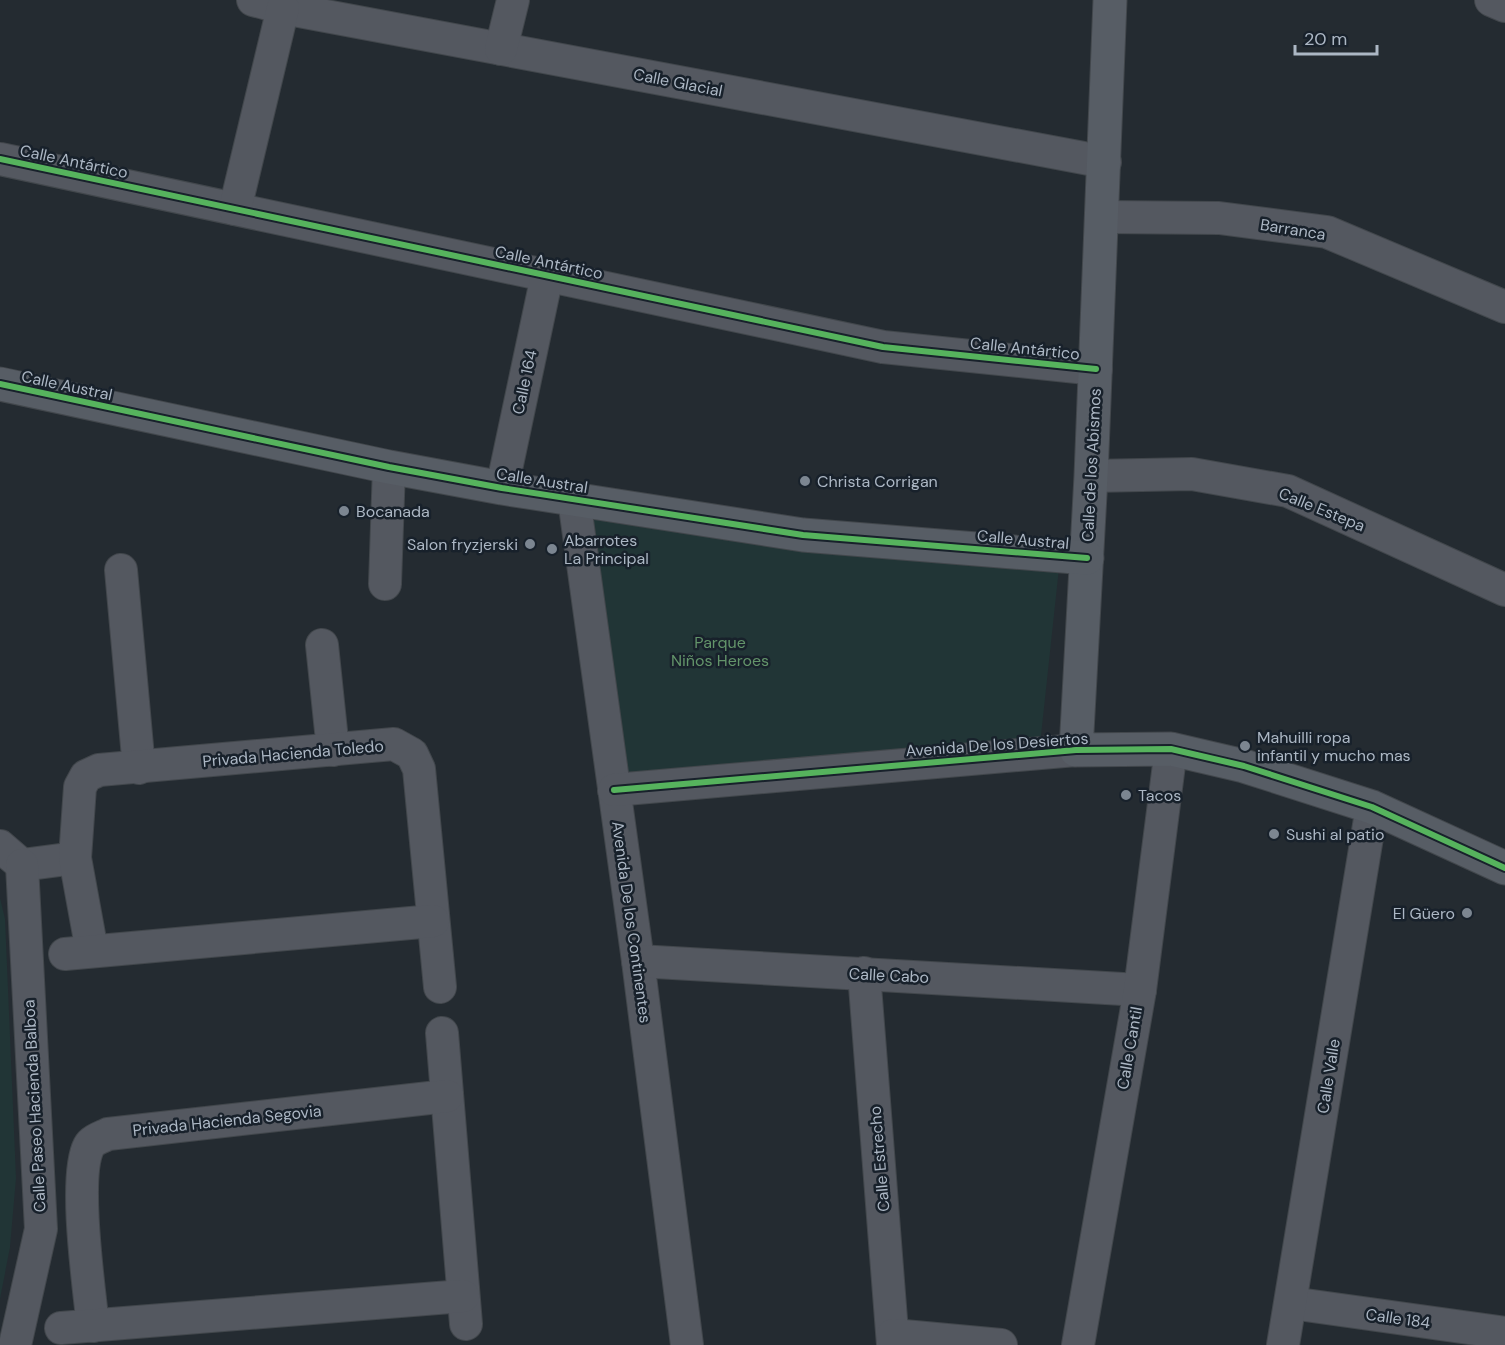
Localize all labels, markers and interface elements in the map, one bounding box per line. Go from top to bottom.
scale bar [1295,18,1378,56]
text: 20 m [1304,27,1347,51]
street label: Calle Glacial [632,64,724,101]
street label: Calle Antártico [18,140,130,183]
street label: Barranca [1259,214,1327,245]
street label: Calle Antártico [493,241,605,284]
street label: Calle Antártico [969,332,1081,365]
street label: Calle 164 [507,348,542,416]
street label: Calle Austral [20,366,114,405]
street label: Calle de los Abismos [1077,388,1106,542]
street label: Calle Austral [495,463,589,498]
place label: Christa Corrigan [817,471,938,492]
marker: Christa Corrigan [798,474,812,488]
street label: Calle Estepa [1276,483,1368,536]
place label: Bocanada [356,501,430,522]
marker: Bocanada [337,504,351,518]
street label: Calle Austral [976,525,1070,554]
place label: Abarrotes La Principal [564,530,649,569]
place label: Salon fryzjerski [407,534,518,555]
marker: Salon fryzjerski [523,537,537,551]
marker: Abarrotes La Principal [545,542,559,556]
park label: Parque Niños Heroes [671,632,769,671]
place label: Mahuilli ropa infantil y mucho mas [1257,727,1411,766]
street label: Avenida De los Desiertos [905,728,1089,761]
street label: Privada Hacienda Toledo [202,735,385,772]
marker: Mahuilli ropa infantil y mucho mas [1238,739,1252,753]
place label: Tacos [1138,785,1181,806]
marker: Tacos [1119,788,1133,802]
street label: Avenida De los Continentes [607,820,656,1024]
place label: Sushi al patio [1286,824,1384,845]
marker: Sushi al patio [1267,827,1281,841]
place label: El Güero [1393,903,1455,924]
marker: El Güero [1460,906,1474,920]
street label: Calle Cabo [848,963,930,988]
street label: Calle Paseo Hacienda Balboa [18,999,51,1213]
street label: Calle Cantil [1112,1005,1147,1091]
street label: Calle Valle [1312,1037,1345,1115]
street label: Privada Hacienda Segovia [132,1100,322,1141]
street label: Calle Estrecho [864,1105,895,1213]
street label: Calle 184 [1364,1304,1432,1333]

